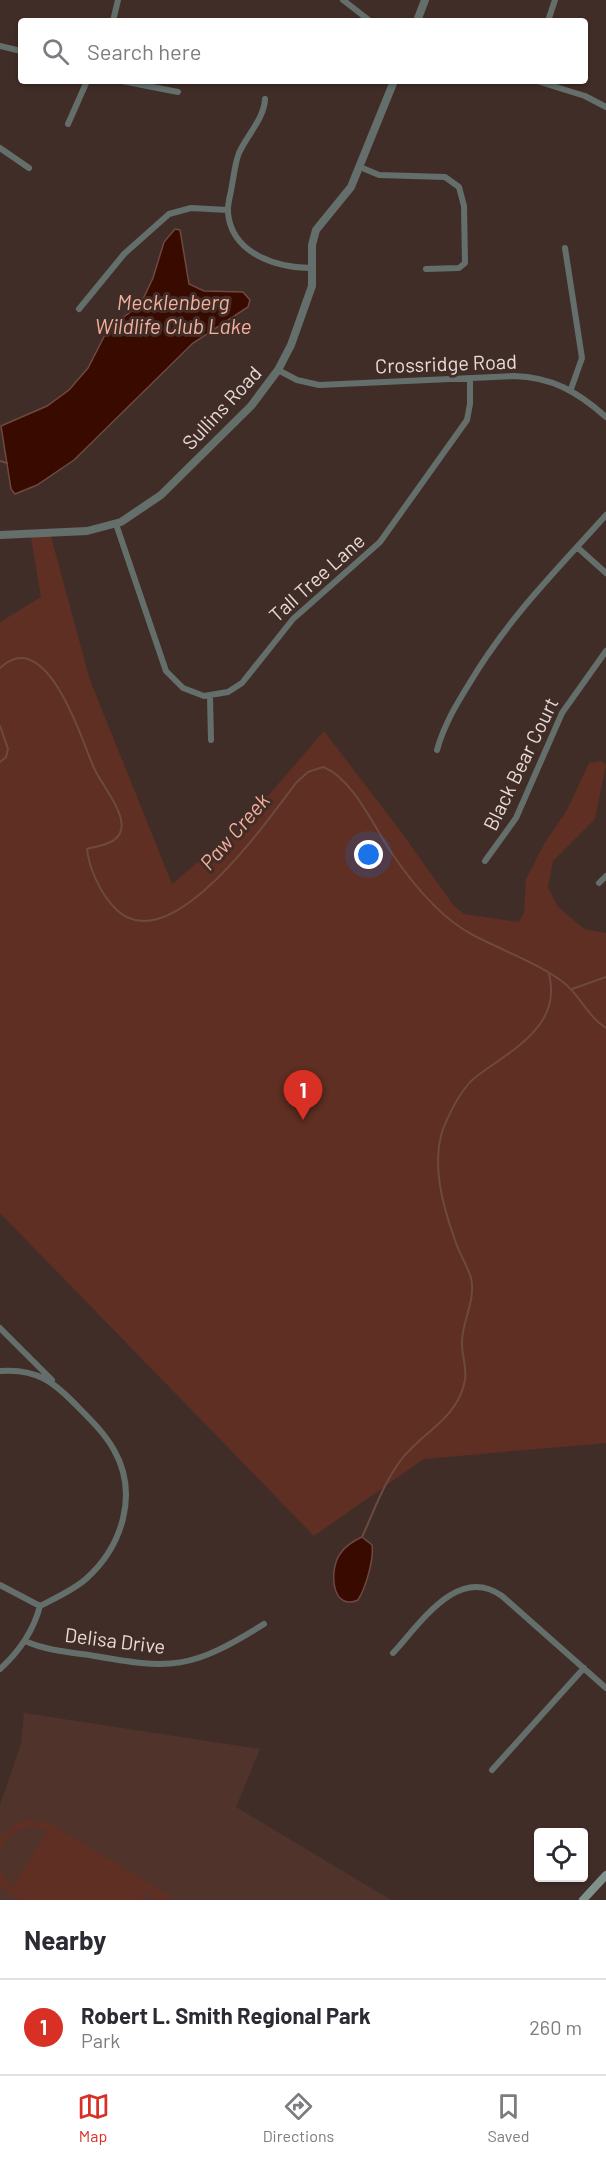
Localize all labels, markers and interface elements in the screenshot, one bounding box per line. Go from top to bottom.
search box [18,18,588,84]
icon: search [39,35,72,68]
text: Search here [87,38,201,64]
water label: Mecklenberg Wildlife Club Lake [95,289,251,338]
street label: Crossridge Road [375,349,517,377]
street label: Sullins Road [177,361,266,454]
street label: Tall Tree Lane [264,528,369,626]
street label: Black Bear Court [478,693,563,834]
water label: Paw Creek [194,787,274,874]
your location [354,840,383,869]
pin: 1 [284,1070,322,1120]
street label: Delisa Drive [63,1622,167,1658]
map controls [534,1828,588,1882]
button: locate [534,1828,588,1882]
text: Nearby [24,1924,106,1955]
text: Robert L. Smith Regional Park [81,2002,371,2028]
text: 1 [40,2015,47,2039]
text: 260 m [529,2015,582,2039]
text: Park [81,2028,120,2052]
tab: Map [77,2090,110,2145]
tab: Directions [263,2090,334,2145]
tab: Saved [487,2090,529,2145]

